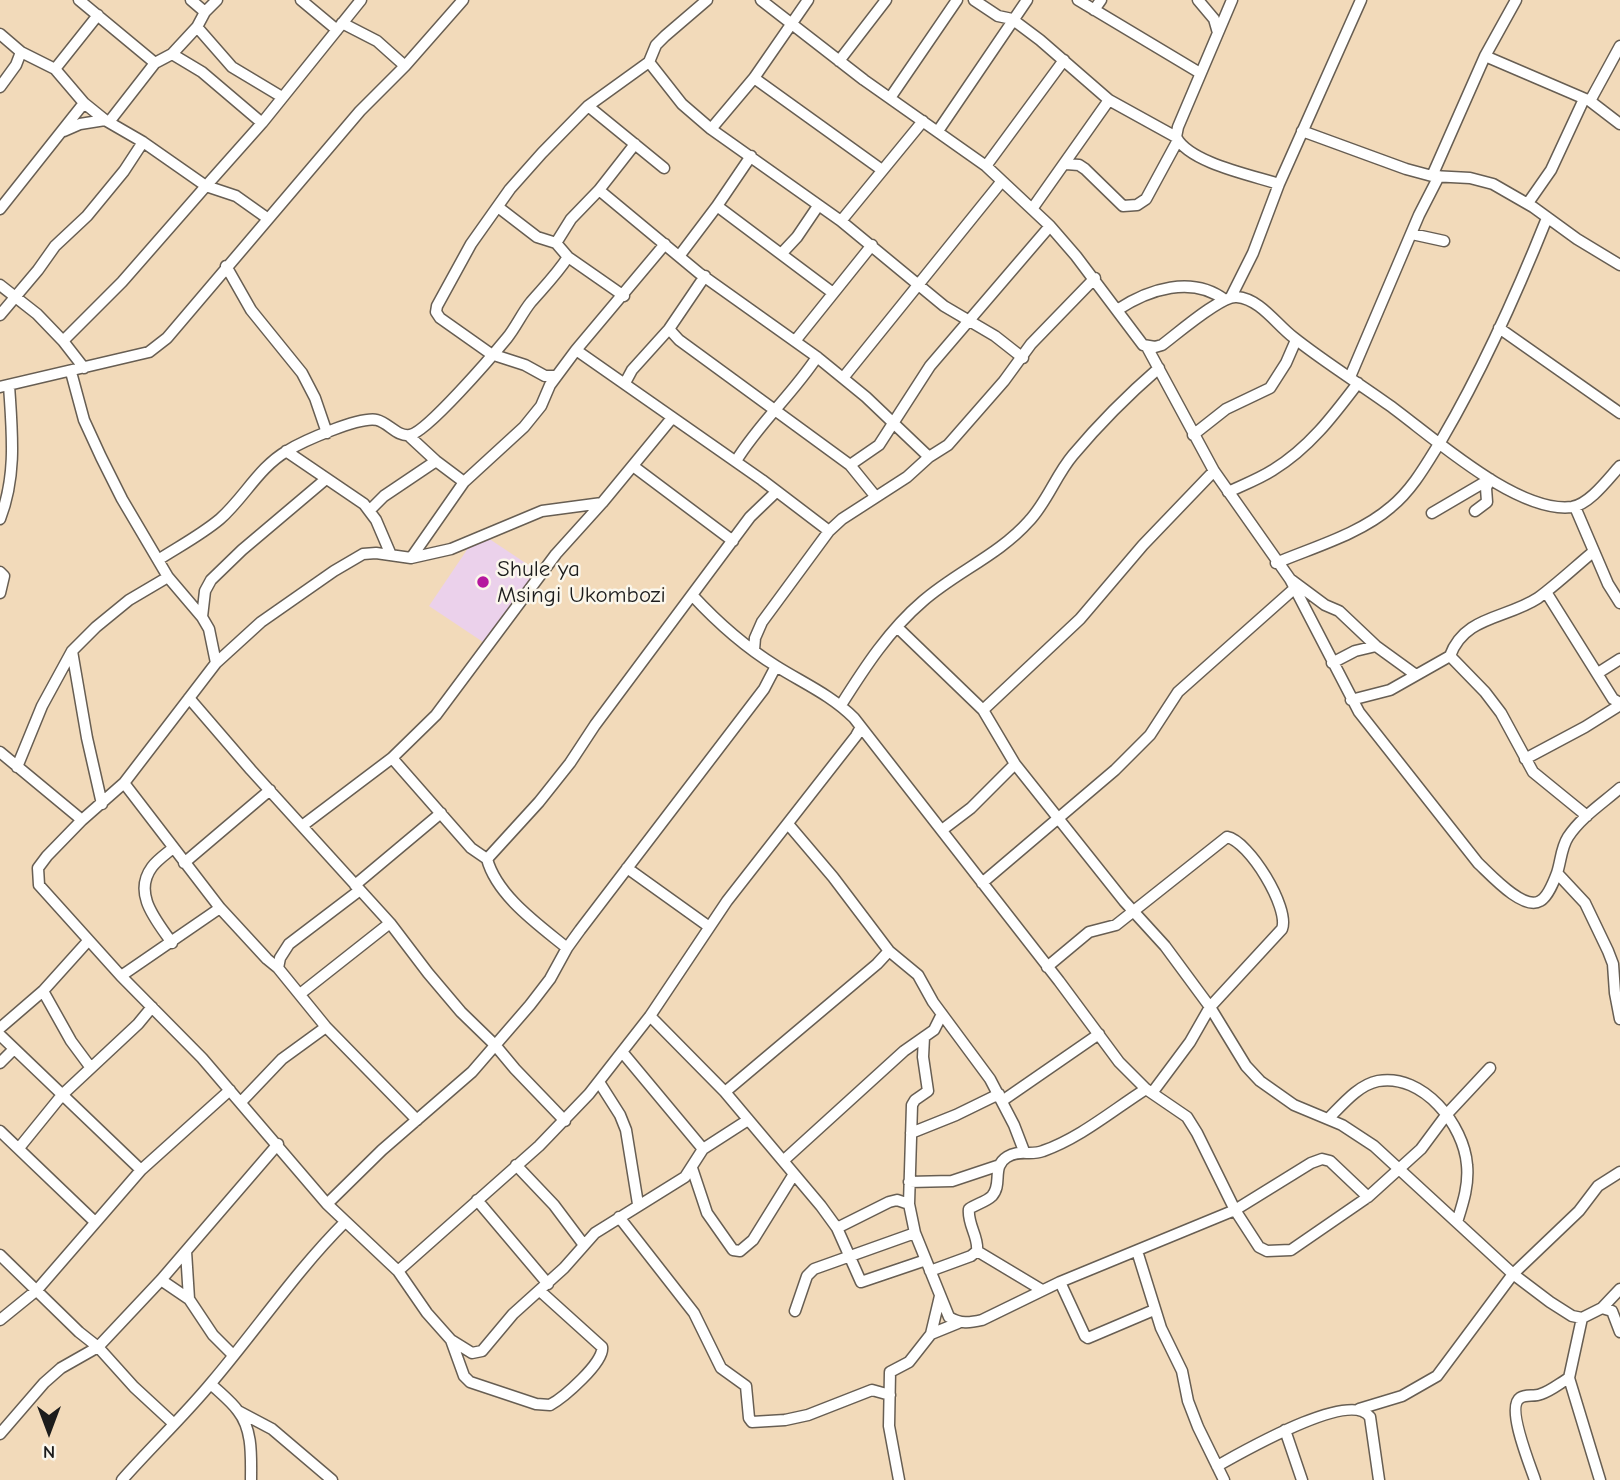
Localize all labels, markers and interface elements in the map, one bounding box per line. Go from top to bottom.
place label: Shule ya Msingi Ukombozi [497,555,666,609]
marker: Shule ya Msingi Ukombozi [475,574,491,590]
north arrow [14,1396,84,1466]
text: N [43,1441,55,1463]

